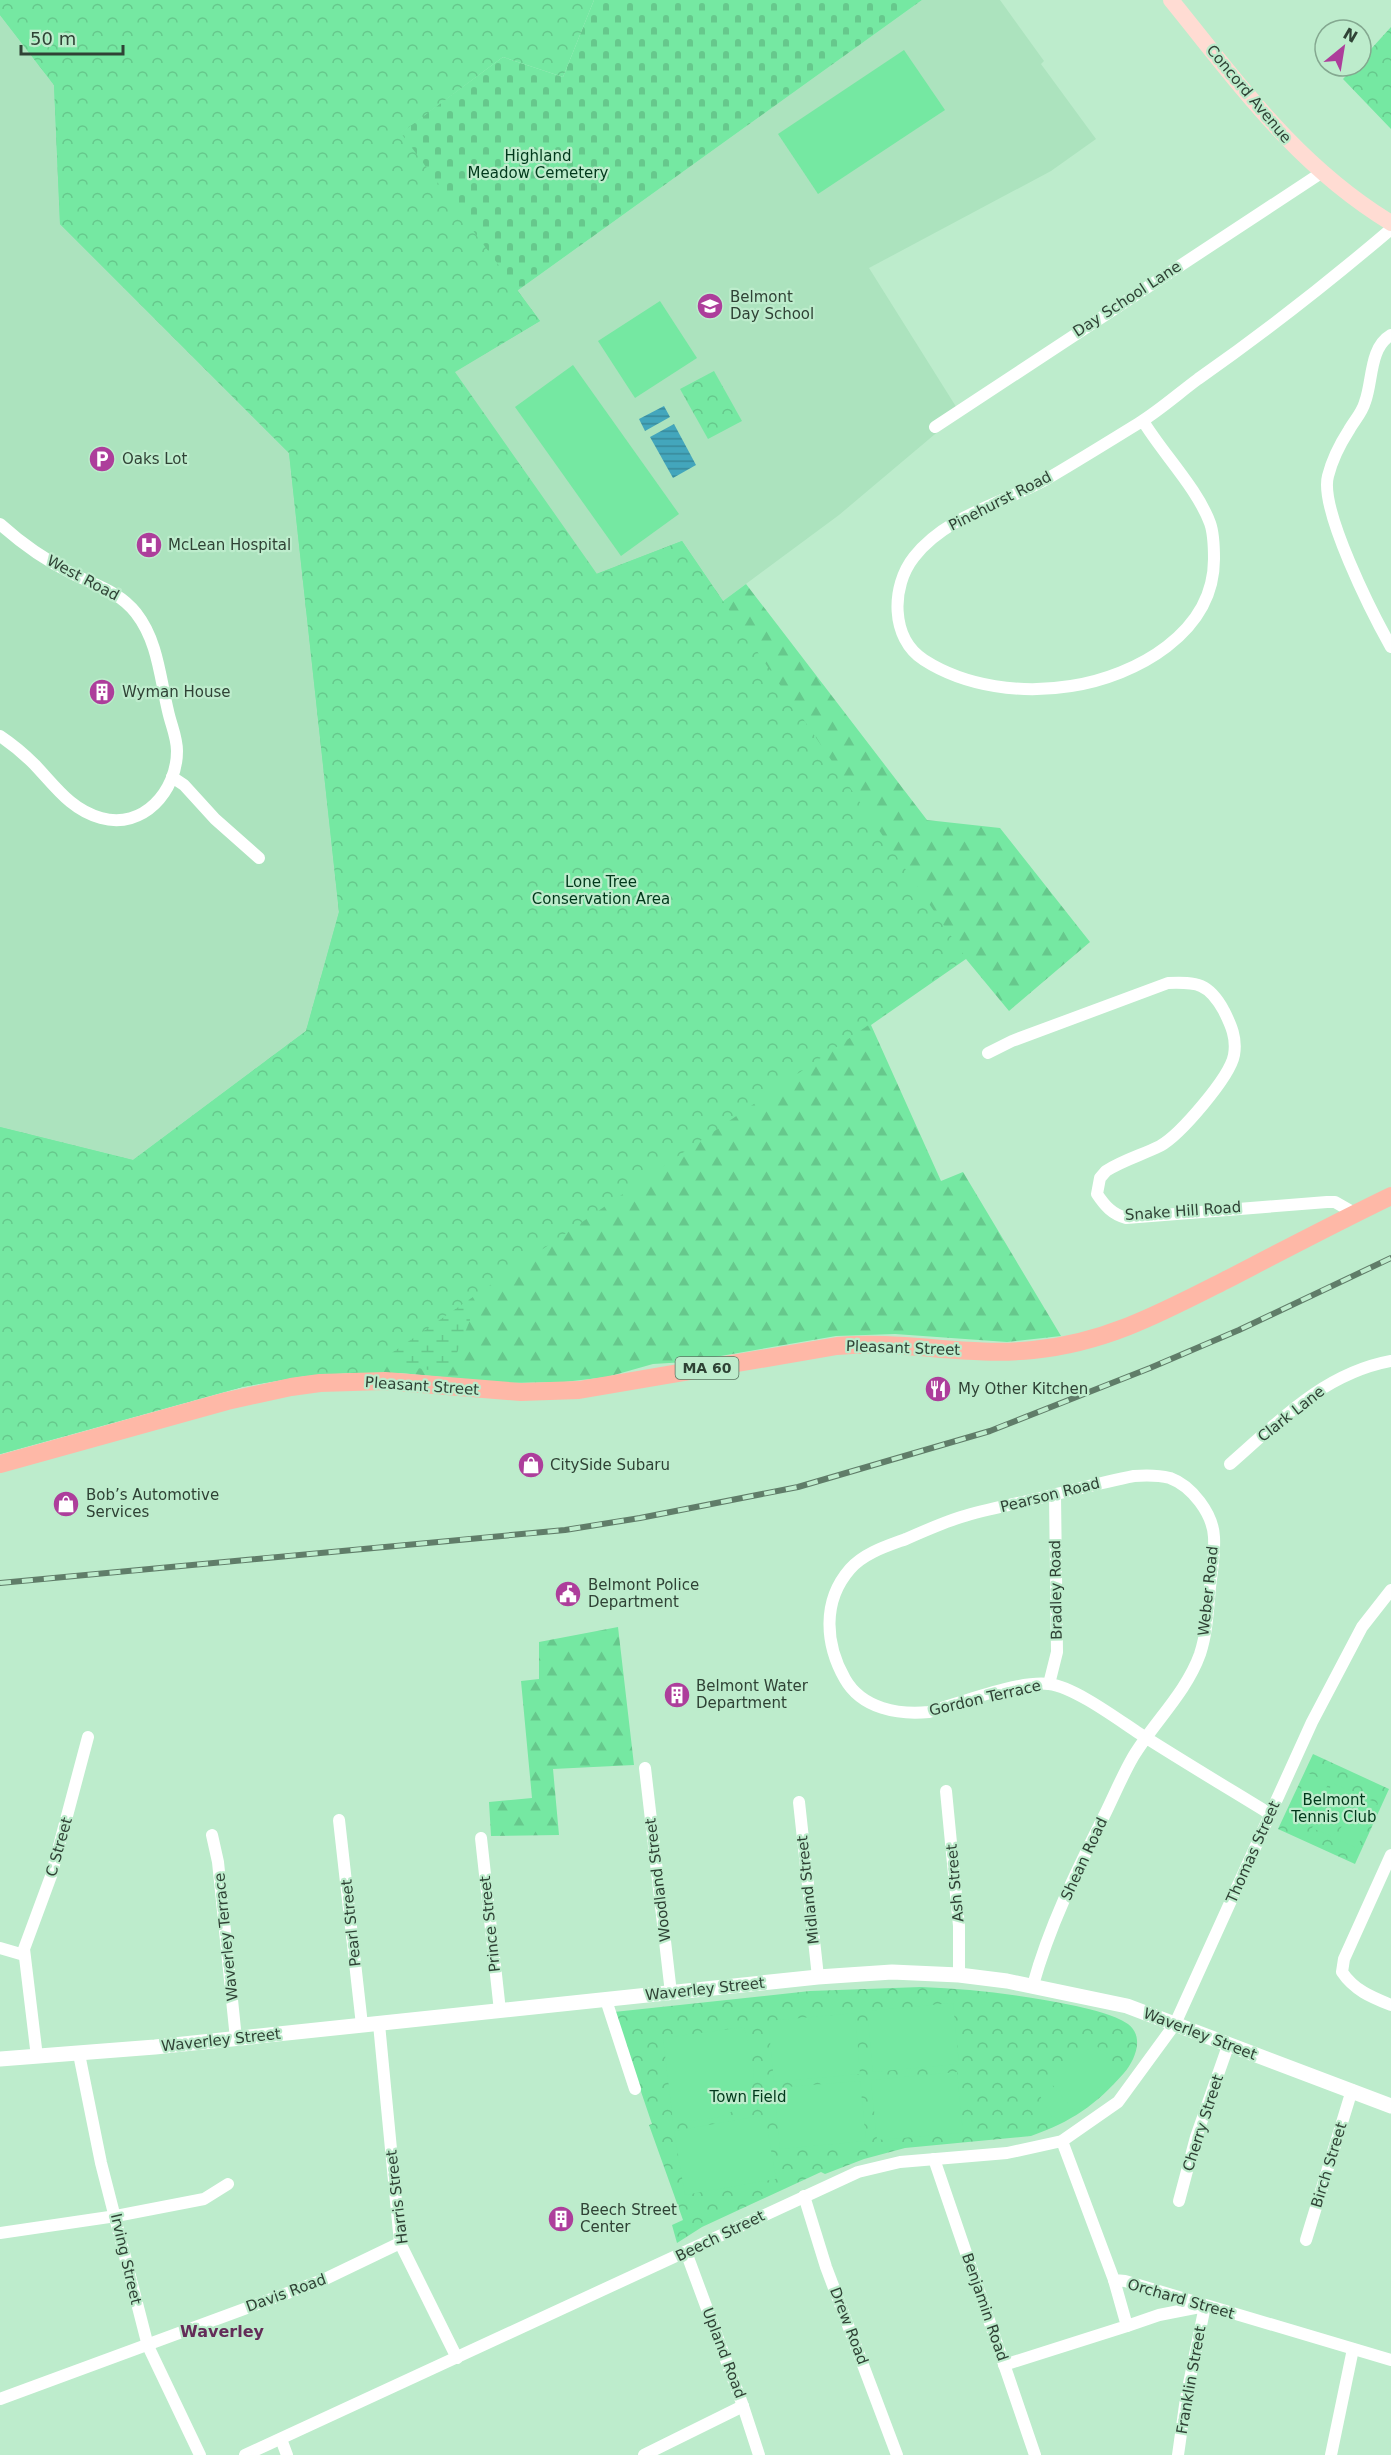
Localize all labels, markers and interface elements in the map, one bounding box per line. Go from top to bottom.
scale bar [21,18,123,56]
north arrow [1313,18,1373,78]
text: N [1340,24,1361,47]
text: 50 m [30,28,76,49]
street label: Concord Avenue [1203,41,1295,147]
park label: Highland Meadow Cemetery [468,147,609,182]
street label: Day School Lane [1070,257,1184,341]
place label: Belmont Day School [730,288,814,323]
school or university icon: Belmont Day School [695,291,725,321]
parking icon: Oaks Lot [87,444,117,474]
place label: Oaks Lot [122,450,188,468]
street label: Pinehurst Road [946,467,1054,535]
hospital icon: McLean Hospital [134,530,164,560]
place label: McLean Hospital [168,536,291,554]
street label: West Road [44,551,122,605]
building icon: Wyman House [87,677,117,707]
place label: Wyman House [122,683,231,701]
park label: Lone Tree Conservation Area [532,873,670,908]
street label: Snake Hill Road [1124,1198,1242,1224]
street label: Pleasant Street [846,1337,961,1359]
road number: MA 60 [676,1357,738,1379]
street label: Pleasant Street [364,1373,480,1399]
restaurant icon: My Other Kitchen [923,1374,953,1404]
place label: My Other Kitchen [958,1380,1088,1398]
street label: Clark Lane [1254,1382,1328,1446]
shop icon: CitySide Subaru [516,1450,546,1480]
place label: CitySide Subaru [550,1456,670,1474]
street label: Pearson Road [998,1474,1102,1516]
place label: Bob’s Automotive Services [86,1486,219,1521]
shop icon: Bob’s Automotive Services [51,1489,81,1519]
street label: Bradley Road [1046,1540,1066,1640]
street label: Weber Road [1194,1545,1222,1637]
place label: Belmont Police Department [588,1576,699,1611]
public building icon: Belmont Police Department [553,1579,583,1609]
street label: Gordon Terrace [927,1676,1043,1720]
place label: Belmont Water Department [696,1677,809,1712]
building icon: Belmont Water Department [662,1680,692,1710]
park label: Belmont Tennis Club [1290,1791,1377,1826]
street label: Thomas Street [1222,1798,1284,1907]
street label: C Street [42,1815,76,1879]
street label: Shean Road [1057,1815,1111,1903]
street label: Woodland Street [641,1817,675,1943]
street label: Midland Street [793,1835,823,1945]
street label: Ash Street [943,1843,967,1923]
street label: Waverley Terrace [210,1872,242,2002]
street label: Prince Street [476,1875,504,1973]
street label: Pearl Street [337,1878,365,1968]
street label: Waverley Street [644,1974,766,2004]
street label: Waverley Street [1141,2004,1259,2064]
street label: Waverley Street [160,2025,282,2055]
street label: Cherry Street [1179,2072,1227,2174]
park label: Town Field [709,2088,786,2106]
street label: Birch Street [1307,2120,1351,2210]
street label: Harris Street [382,2149,412,2245]
place label: Beech Street Center [580,2201,677,2236]
building icon: Beech Street Center [546,2204,576,2234]
street label: Beech Street [673,2207,768,2265]
street label: Irving Street [107,2212,145,2306]
street label: Benjamin Road [958,2251,1012,2363]
street label: Davis Road [243,2270,329,2316]
street label: Orchard Street [1125,2275,1237,2323]
street label: Drew Road [826,2285,872,2367]
street label: Upland Road [699,2305,749,2401]
district label: Waverley [180,2322,264,2341]
street label: Franklin Street [1173,2325,1209,2435]

